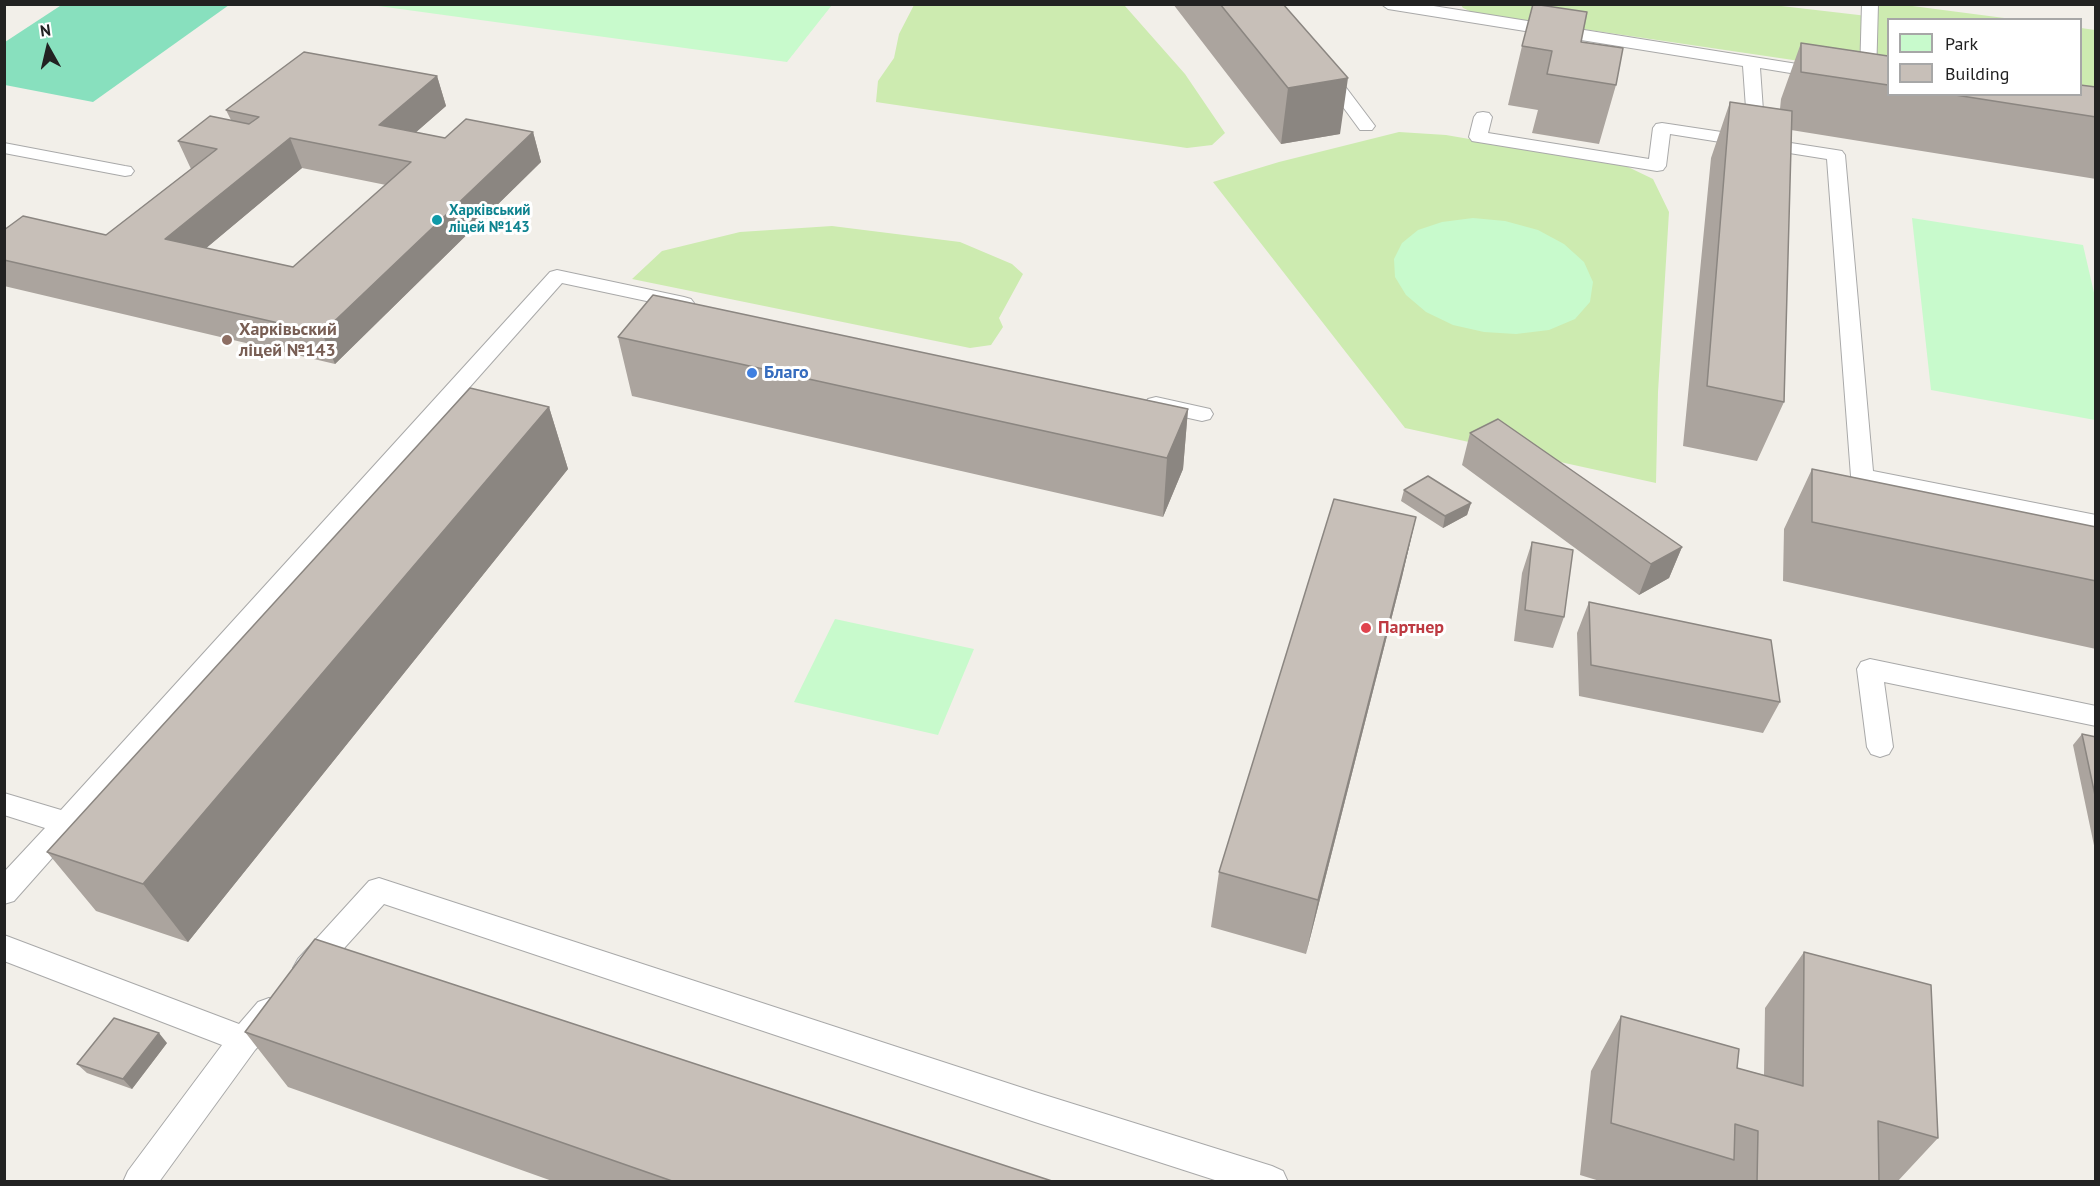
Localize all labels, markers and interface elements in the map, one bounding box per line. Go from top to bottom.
north arrow [18,18,78,78]
legend [1887,18,2082,96]
text: N [39,20,52,41]
text: Park [1945,32,1978,55]
text: Building [1945,62,2009,85]
place label: Харківський ліцей №143 [449,202,531,237]
marker: Харківський ліцей №143 [430,213,444,227]
place label: Харківьский ліцей №143 [239,319,337,362]
marker: Харківьский ліцей №143 [220,333,234,347]
place label: Благо [764,362,809,384]
marker: Благо [745,366,759,380]
place label: Партнер [1378,617,1444,639]
marker: Партнер [1359,621,1373,635]

